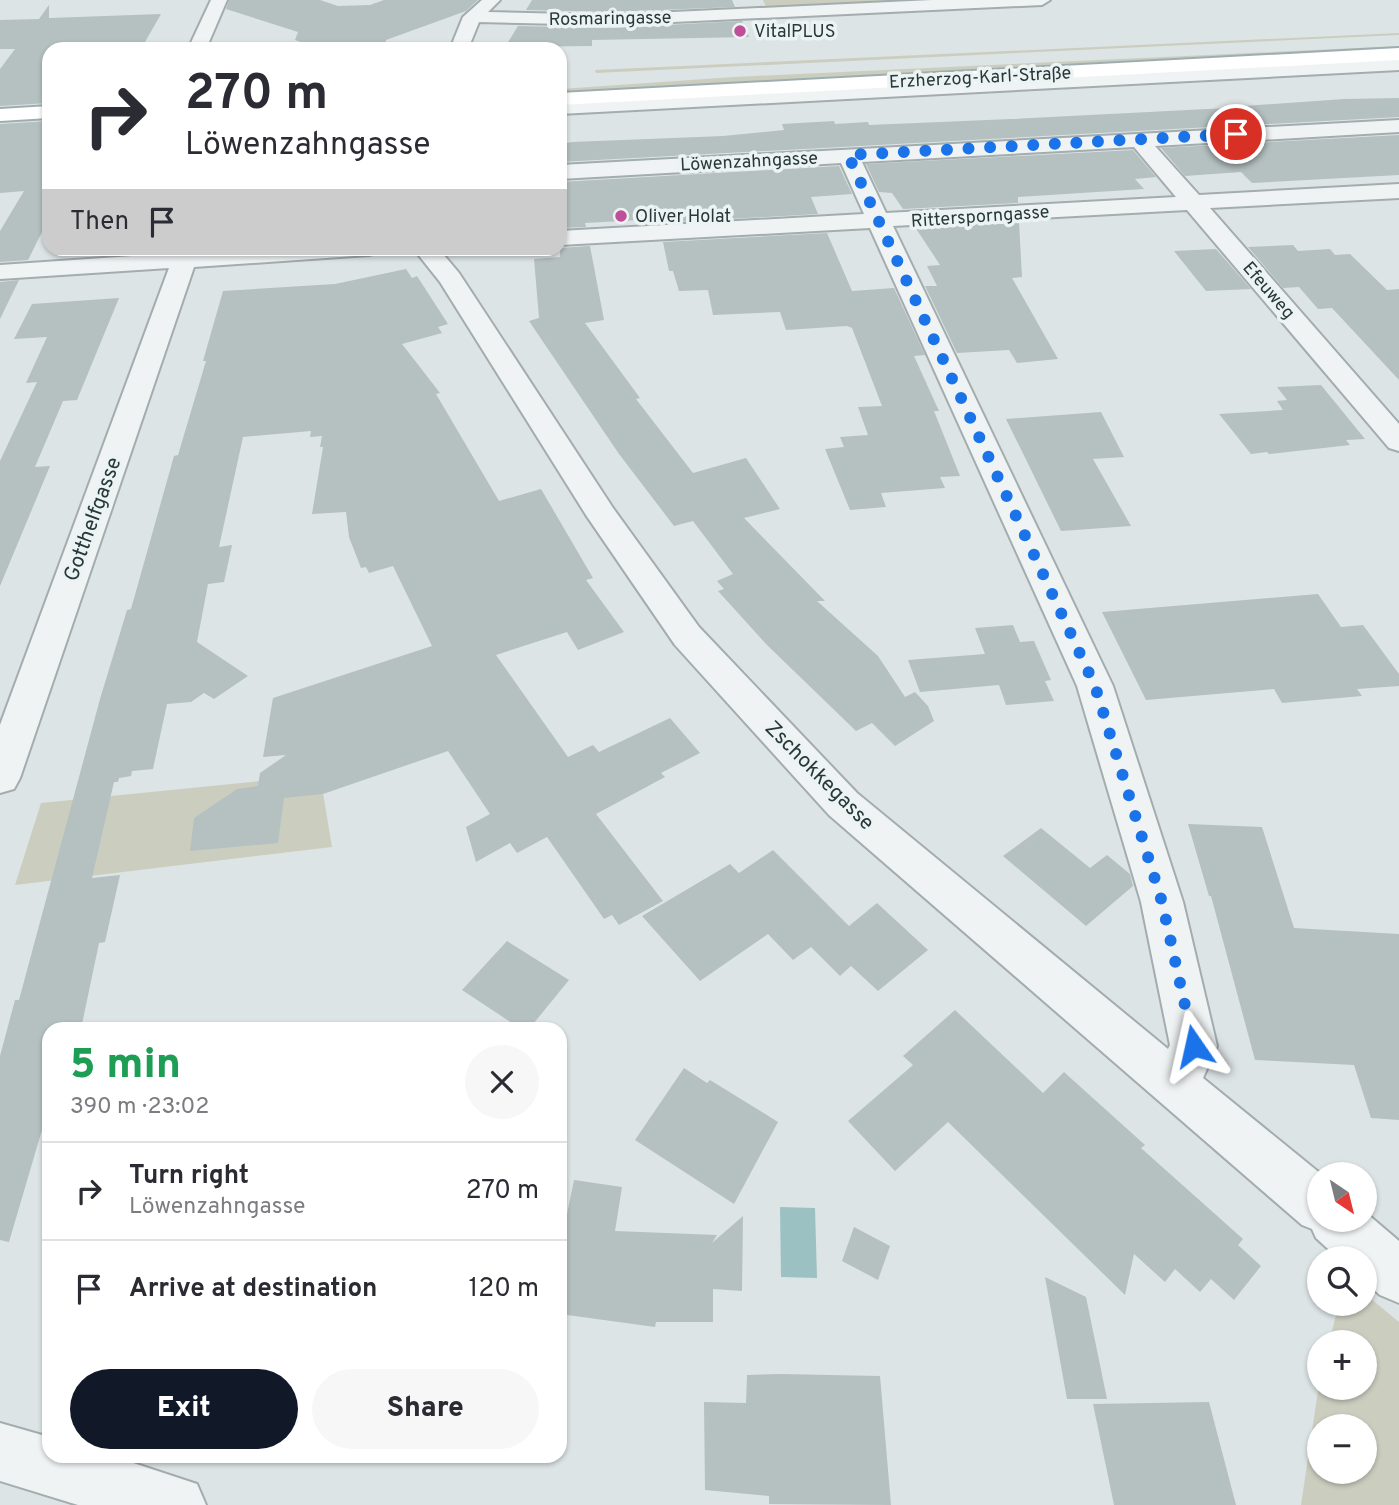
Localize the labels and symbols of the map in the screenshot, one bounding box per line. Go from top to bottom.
street label: Rosmaringasse [548,7,672,32]
place label: VitalPLUS [754,21,836,44]
marker: VitalPLUS [732,23,748,39]
street label: Erzherzog-Karl-Straße [888,62,1072,95]
pin [1206,104,1266,164]
street label: Löwenzahngasse [680,147,819,178]
street label: Rittersporngasse [910,201,1050,234]
place label: Oliver Holat [635,206,731,229]
marker: Oliver Holat [613,208,629,224]
street label: Efeuweg [1237,257,1299,324]
street label: Gotthelfgasse [58,454,128,585]
street label: Zschokkegasse [758,715,880,837]
position arrow [1157,1009,1231,1083]
north arrow [1307,1162,1377,1232]

